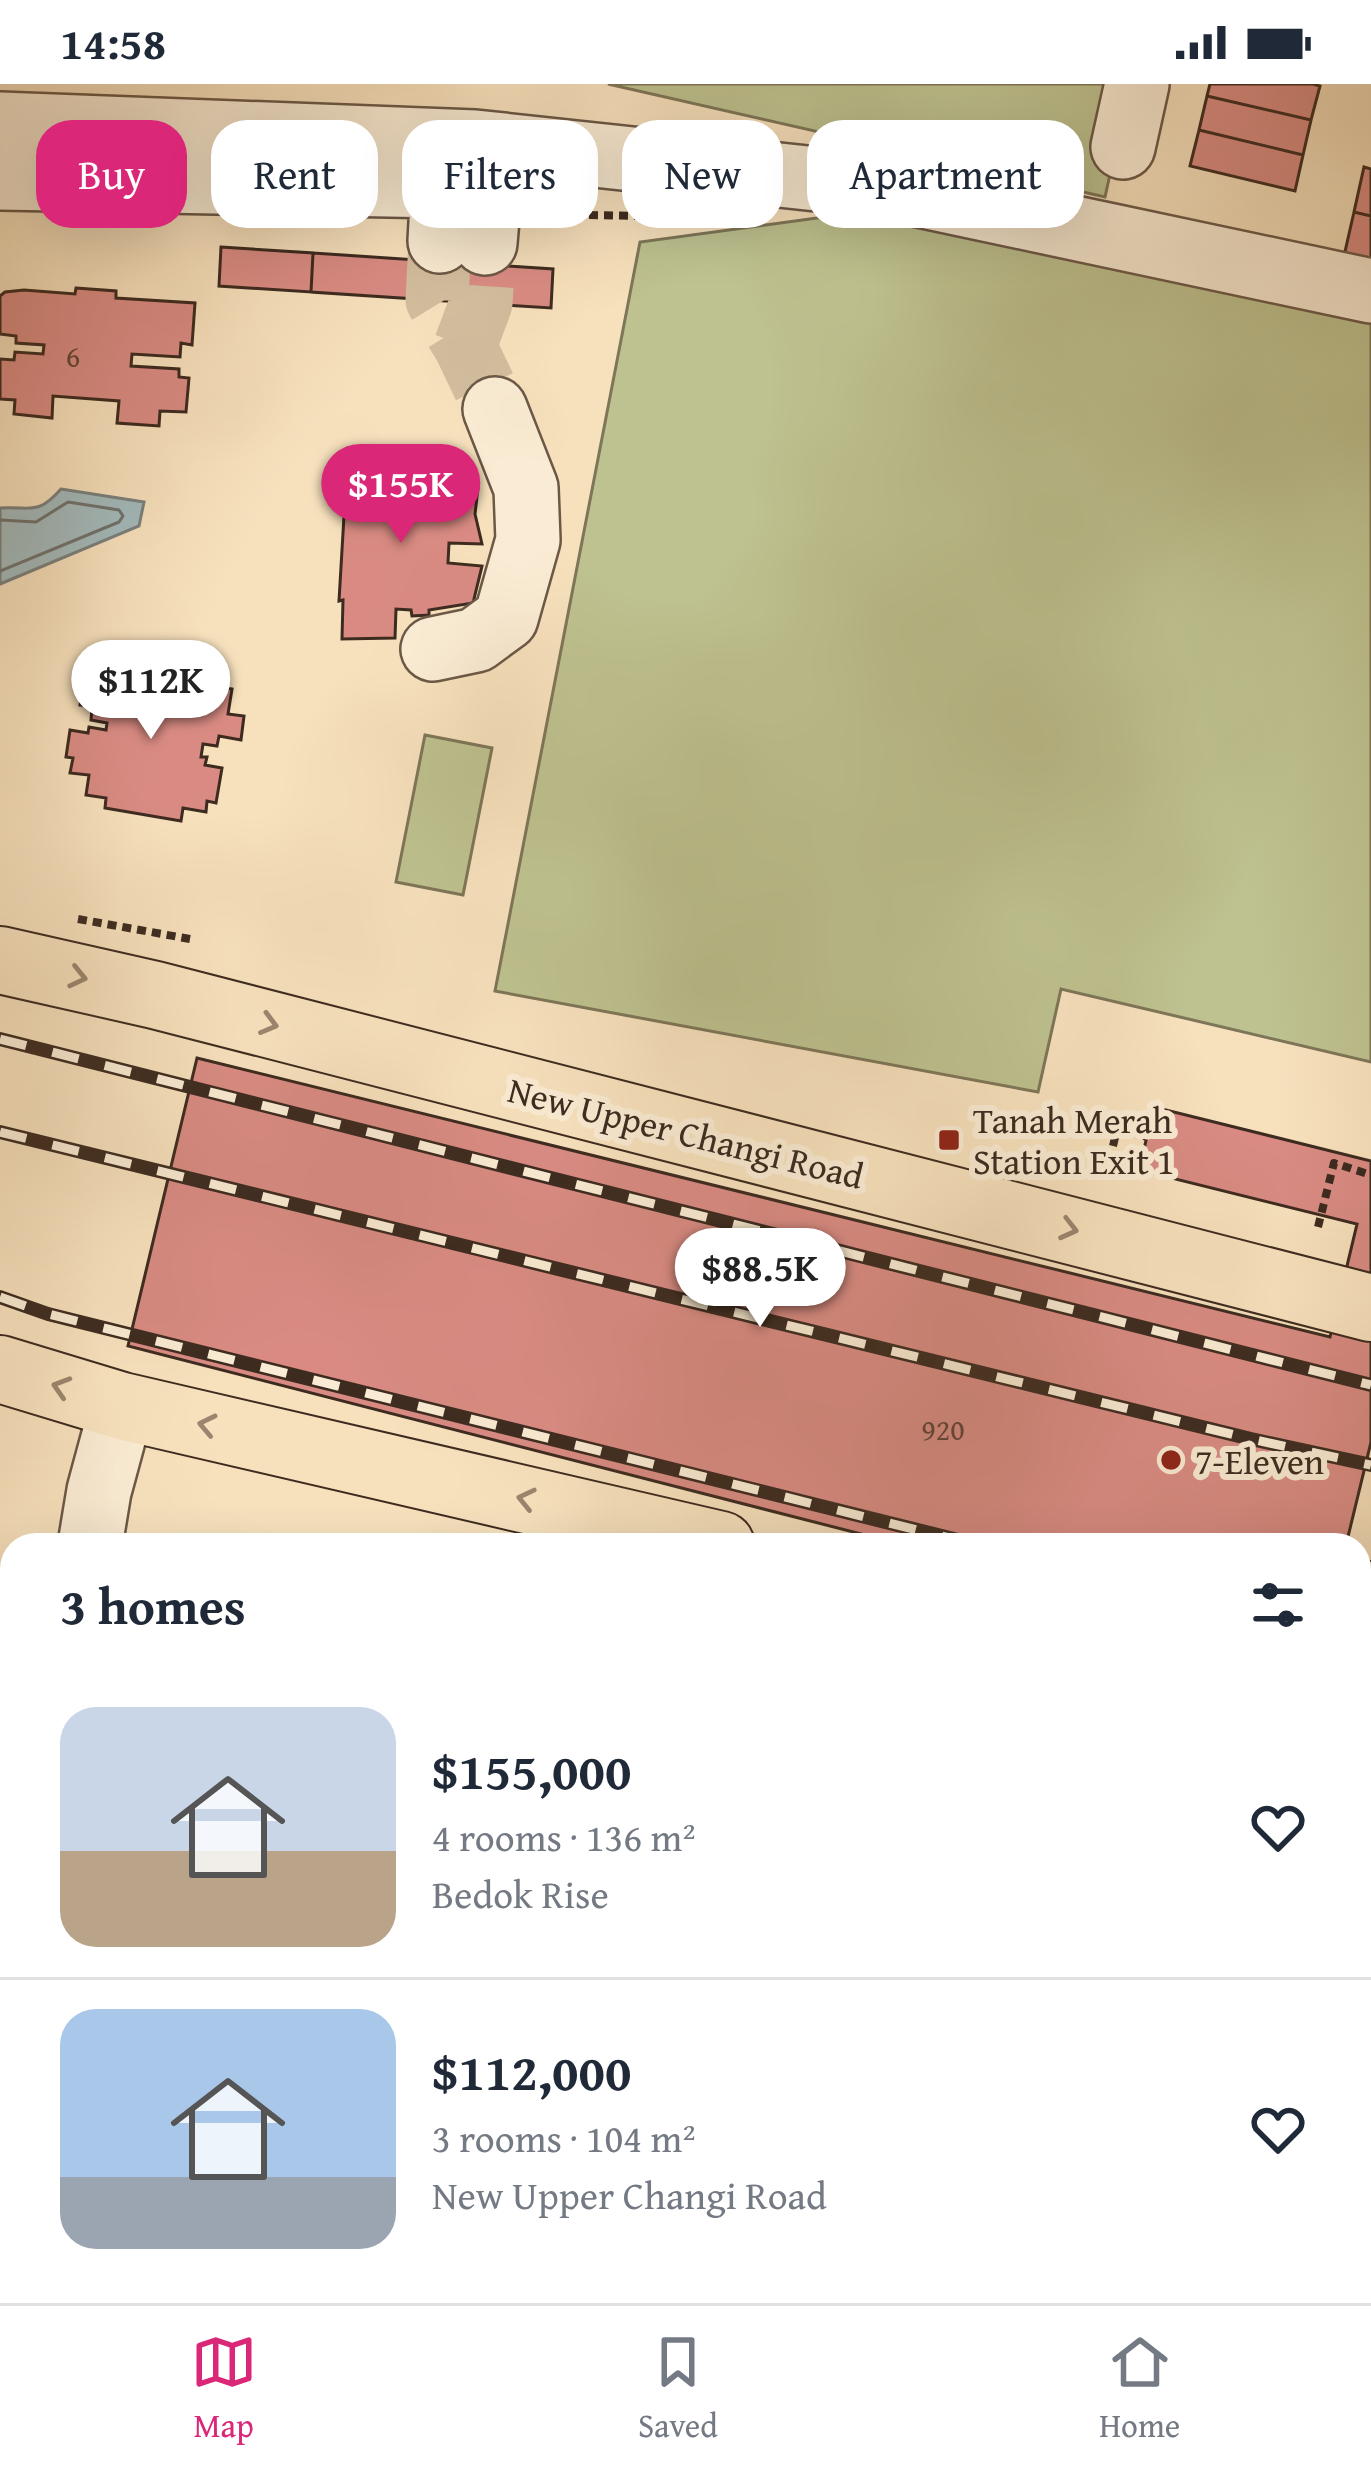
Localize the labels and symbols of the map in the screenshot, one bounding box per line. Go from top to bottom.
house number: 6 [66,334,80,378]
pin: $155K [317,444,485,546]
pin: $112K [67,640,235,742]
one-way arrow [67,964,87,989]
one-way arrow [258,1010,278,1035]
street label: New Upper Changi Road [503,1062,869,1202]
place label: Tanah Merah Station Exit 1 [973,1093,1174,1187]
marker: Tanah Merah Station Exit 1 [936,1127,962,1153]
one-way arrow [1059,1215,1079,1240]
pin: $88.5K [662,1228,858,1330]
one-way arrow [51,1376,72,1401]
house number: 920 [921,1407,965,1451]
one-way arrow [198,1413,218,1438]
place label: 7-Eleven [1195,1434,1324,1487]
marker: 7-Eleven [1158,1447,1184,1473]
one-way arrow [516,1488,536,1513]

